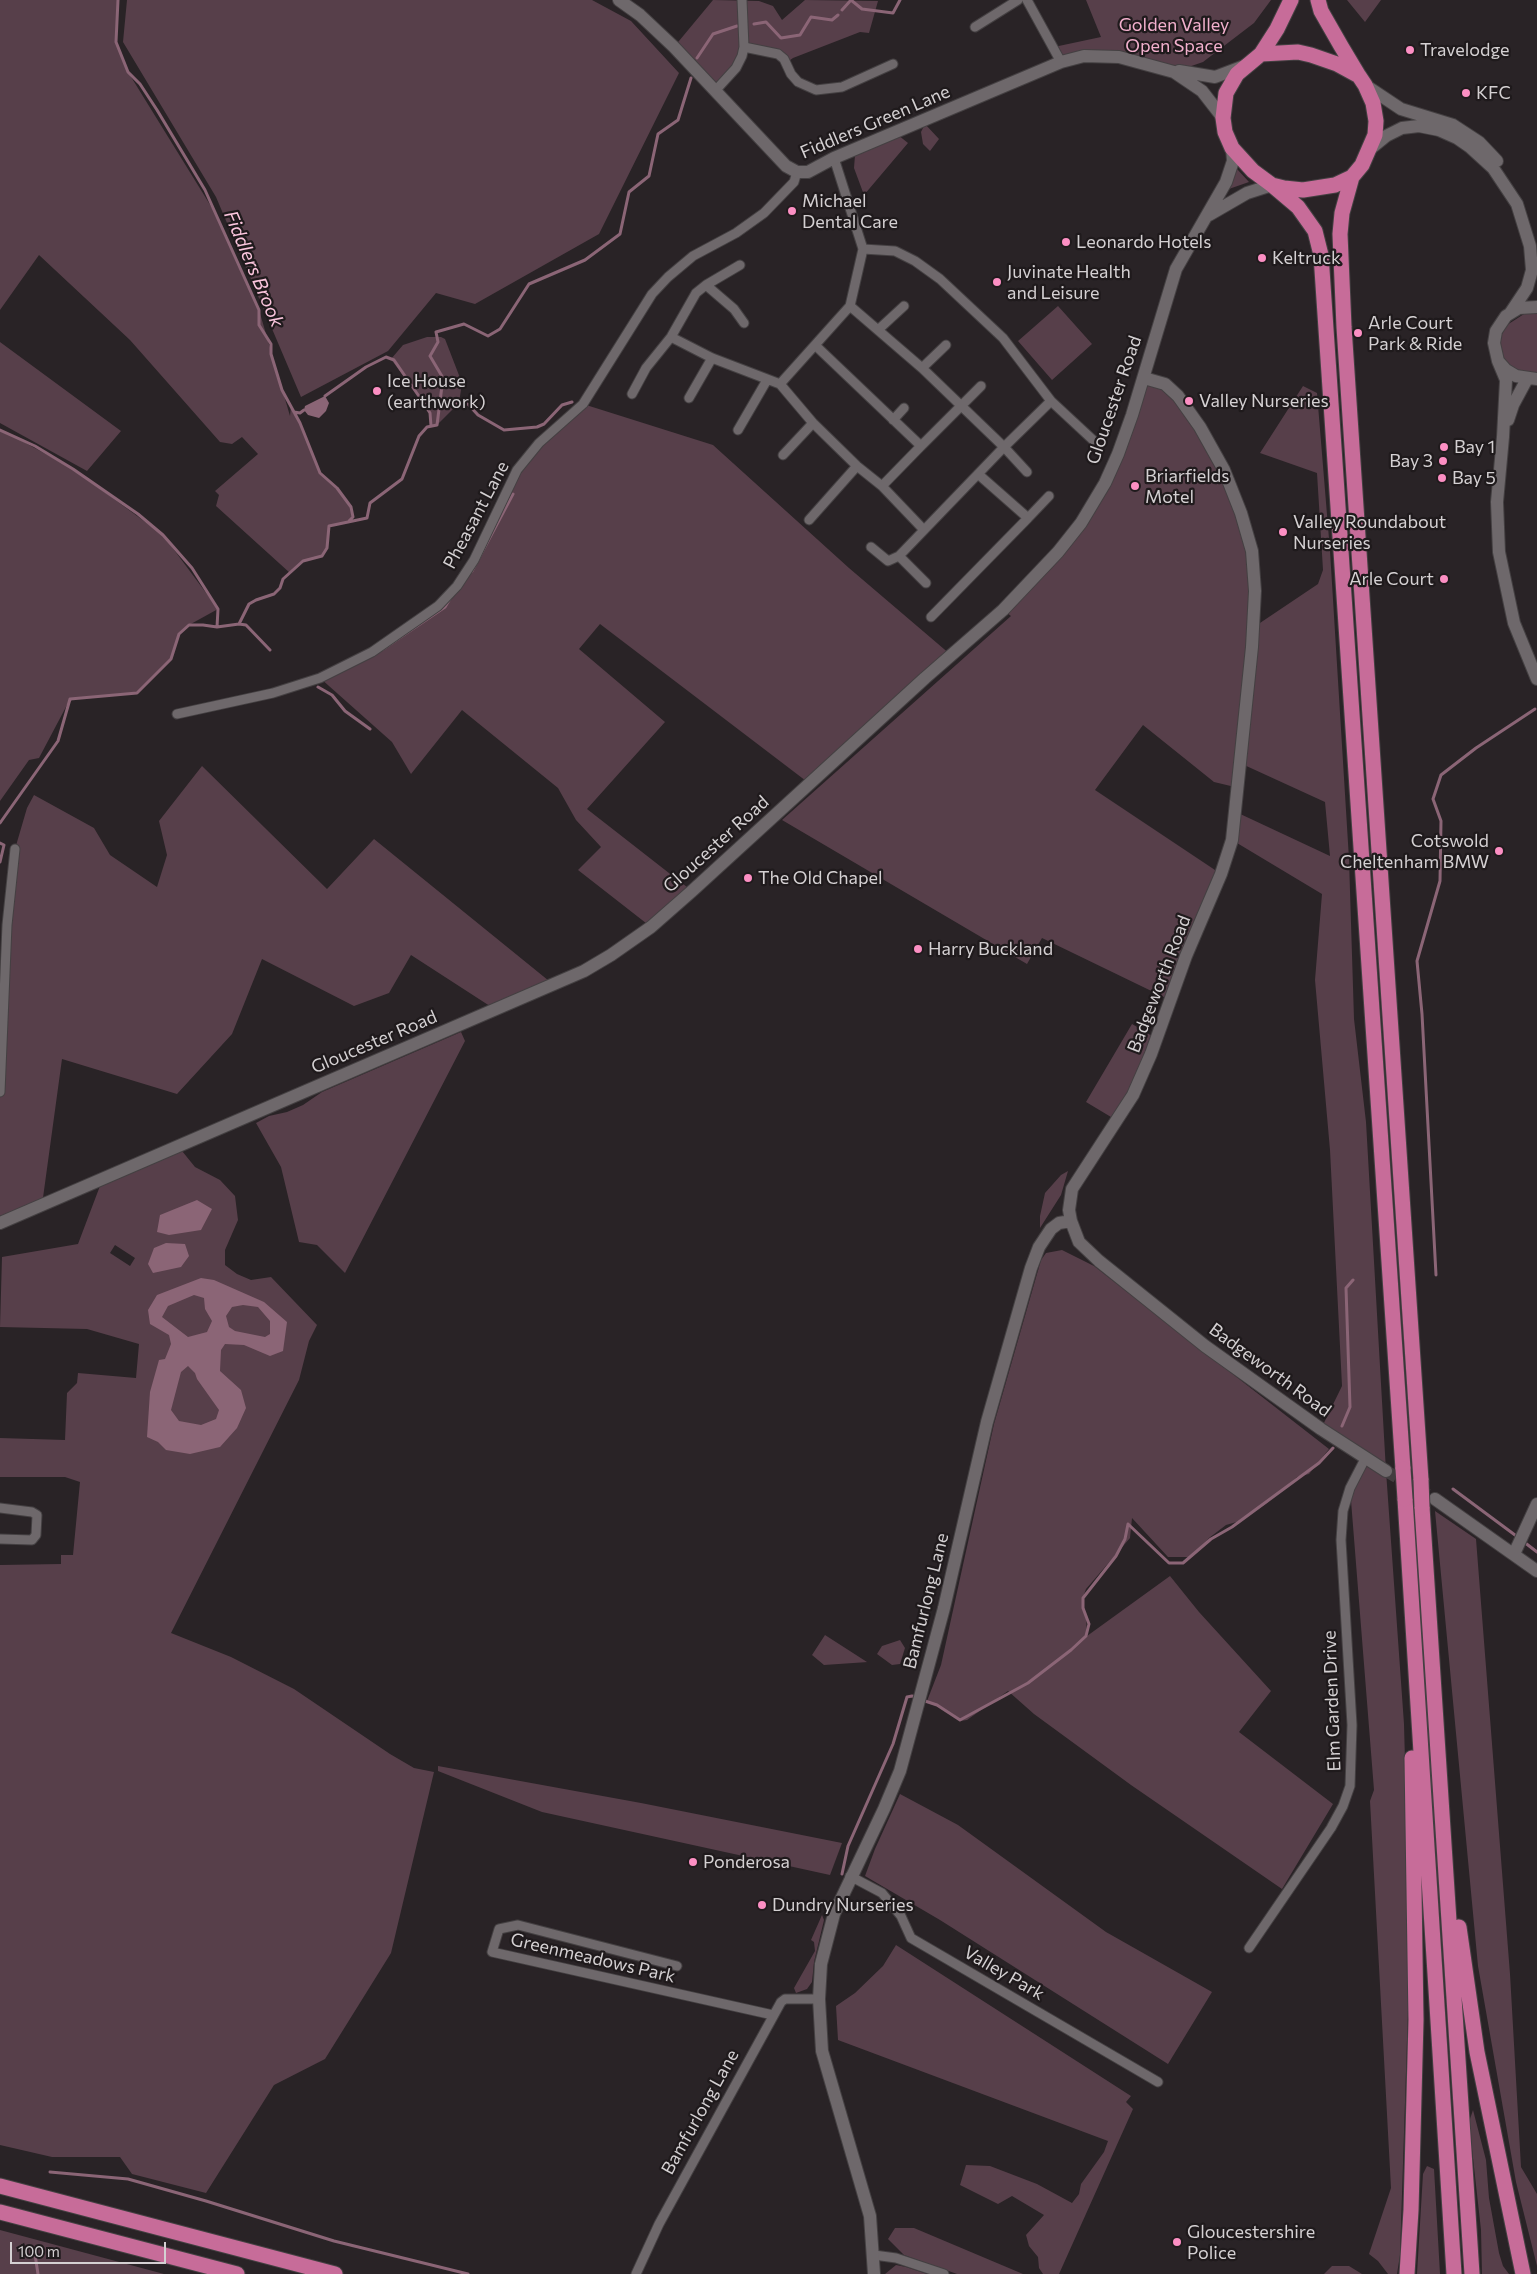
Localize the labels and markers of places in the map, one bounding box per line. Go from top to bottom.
place label: Travelodge [1420,39,1509,61]
marker: Travelodge [1404,44,1416,56]
place label: KFC [1476,82,1511,104]
marker: KFC [1460,87,1472,99]
place label: Michael Dental Care [802,190,898,232]
marker: Michael Dental Care [786,205,798,217]
place label: Leonardo Hotels [1076,231,1211,253]
marker: Leonardo Hotels [1060,236,1072,248]
place label: Keltruck [1272,247,1341,269]
marker: Keltruck [1256,252,1268,264]
place label: Juvinate Health and Leisure [1007,261,1131,304]
marker: Juvinate Health and Leisure [991,276,1003,288]
place label: Arle Court Park & Ride [1368,312,1462,354]
marker: Arle Court Park & Ride [1352,327,1364,339]
place label: Ice House (earthwork) [387,370,486,412]
marker: Ice House (earthwork) [371,385,383,397]
place label: Valley Nurseries [1199,390,1329,412]
marker: Valley Nurseries [1183,395,1195,407]
place label: Bay 1 [1454,436,1495,458]
marker: Bay 1 [1438,441,1450,453]
place label: Bay 3 [1389,450,1433,472]
marker: Bay 3 [1437,455,1449,467]
place label: Briarfields Motel [1145,465,1229,508]
place label: Bay 5 [1452,467,1496,489]
marker: Bay 5 [1436,472,1448,484]
marker: Briarfields Motel [1129,480,1141,492]
place label: Valley Roundabout Nurseries [1293,511,1446,554]
marker: Valley Roundabout Nurseries [1277,526,1289,538]
place label: Arle Court [1349,568,1434,590]
marker: Arle Court [1438,573,1450,585]
place label: Cotswold Cheltenham BMW [1340,830,1489,872]
marker: Cotswold Cheltenham BMW [1493,845,1505,857]
place label: The Old Chapel [758,867,883,889]
marker: The Old Chapel [742,872,754,884]
place label: Harry Buckland [928,938,1053,960]
marker: Harry Buckland [912,943,924,955]
place label: Ponderosa [703,1851,790,1873]
marker: Ponderosa [687,1856,699,1868]
place label: Dundry Nurseries [772,1894,914,1916]
marker: Dundry Nurseries [756,1899,768,1911]
place label: Gloucestershire Police [1187,2221,1315,2264]
marker: Gloucestershire Police [1171,2236,1183,2248]

